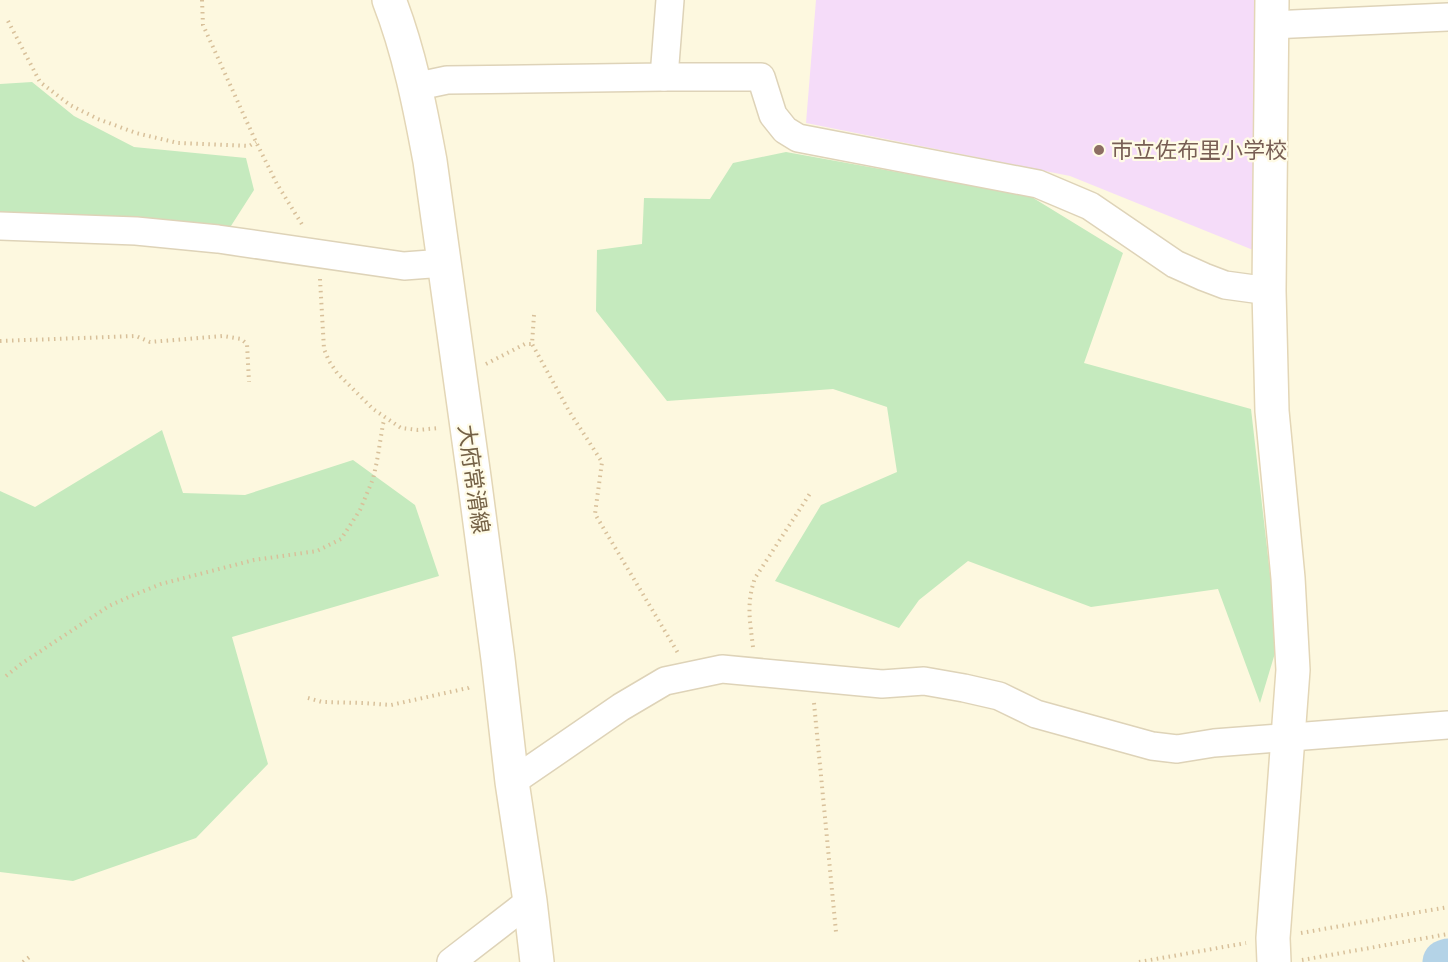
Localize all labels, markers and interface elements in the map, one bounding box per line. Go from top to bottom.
place label: 市立佐布里小学校 [1111,137,1287,164]
marker: 市立佐布里小学校 [1092,143,1106,157]
street label: 大府常滑線 [452,423,495,535]

